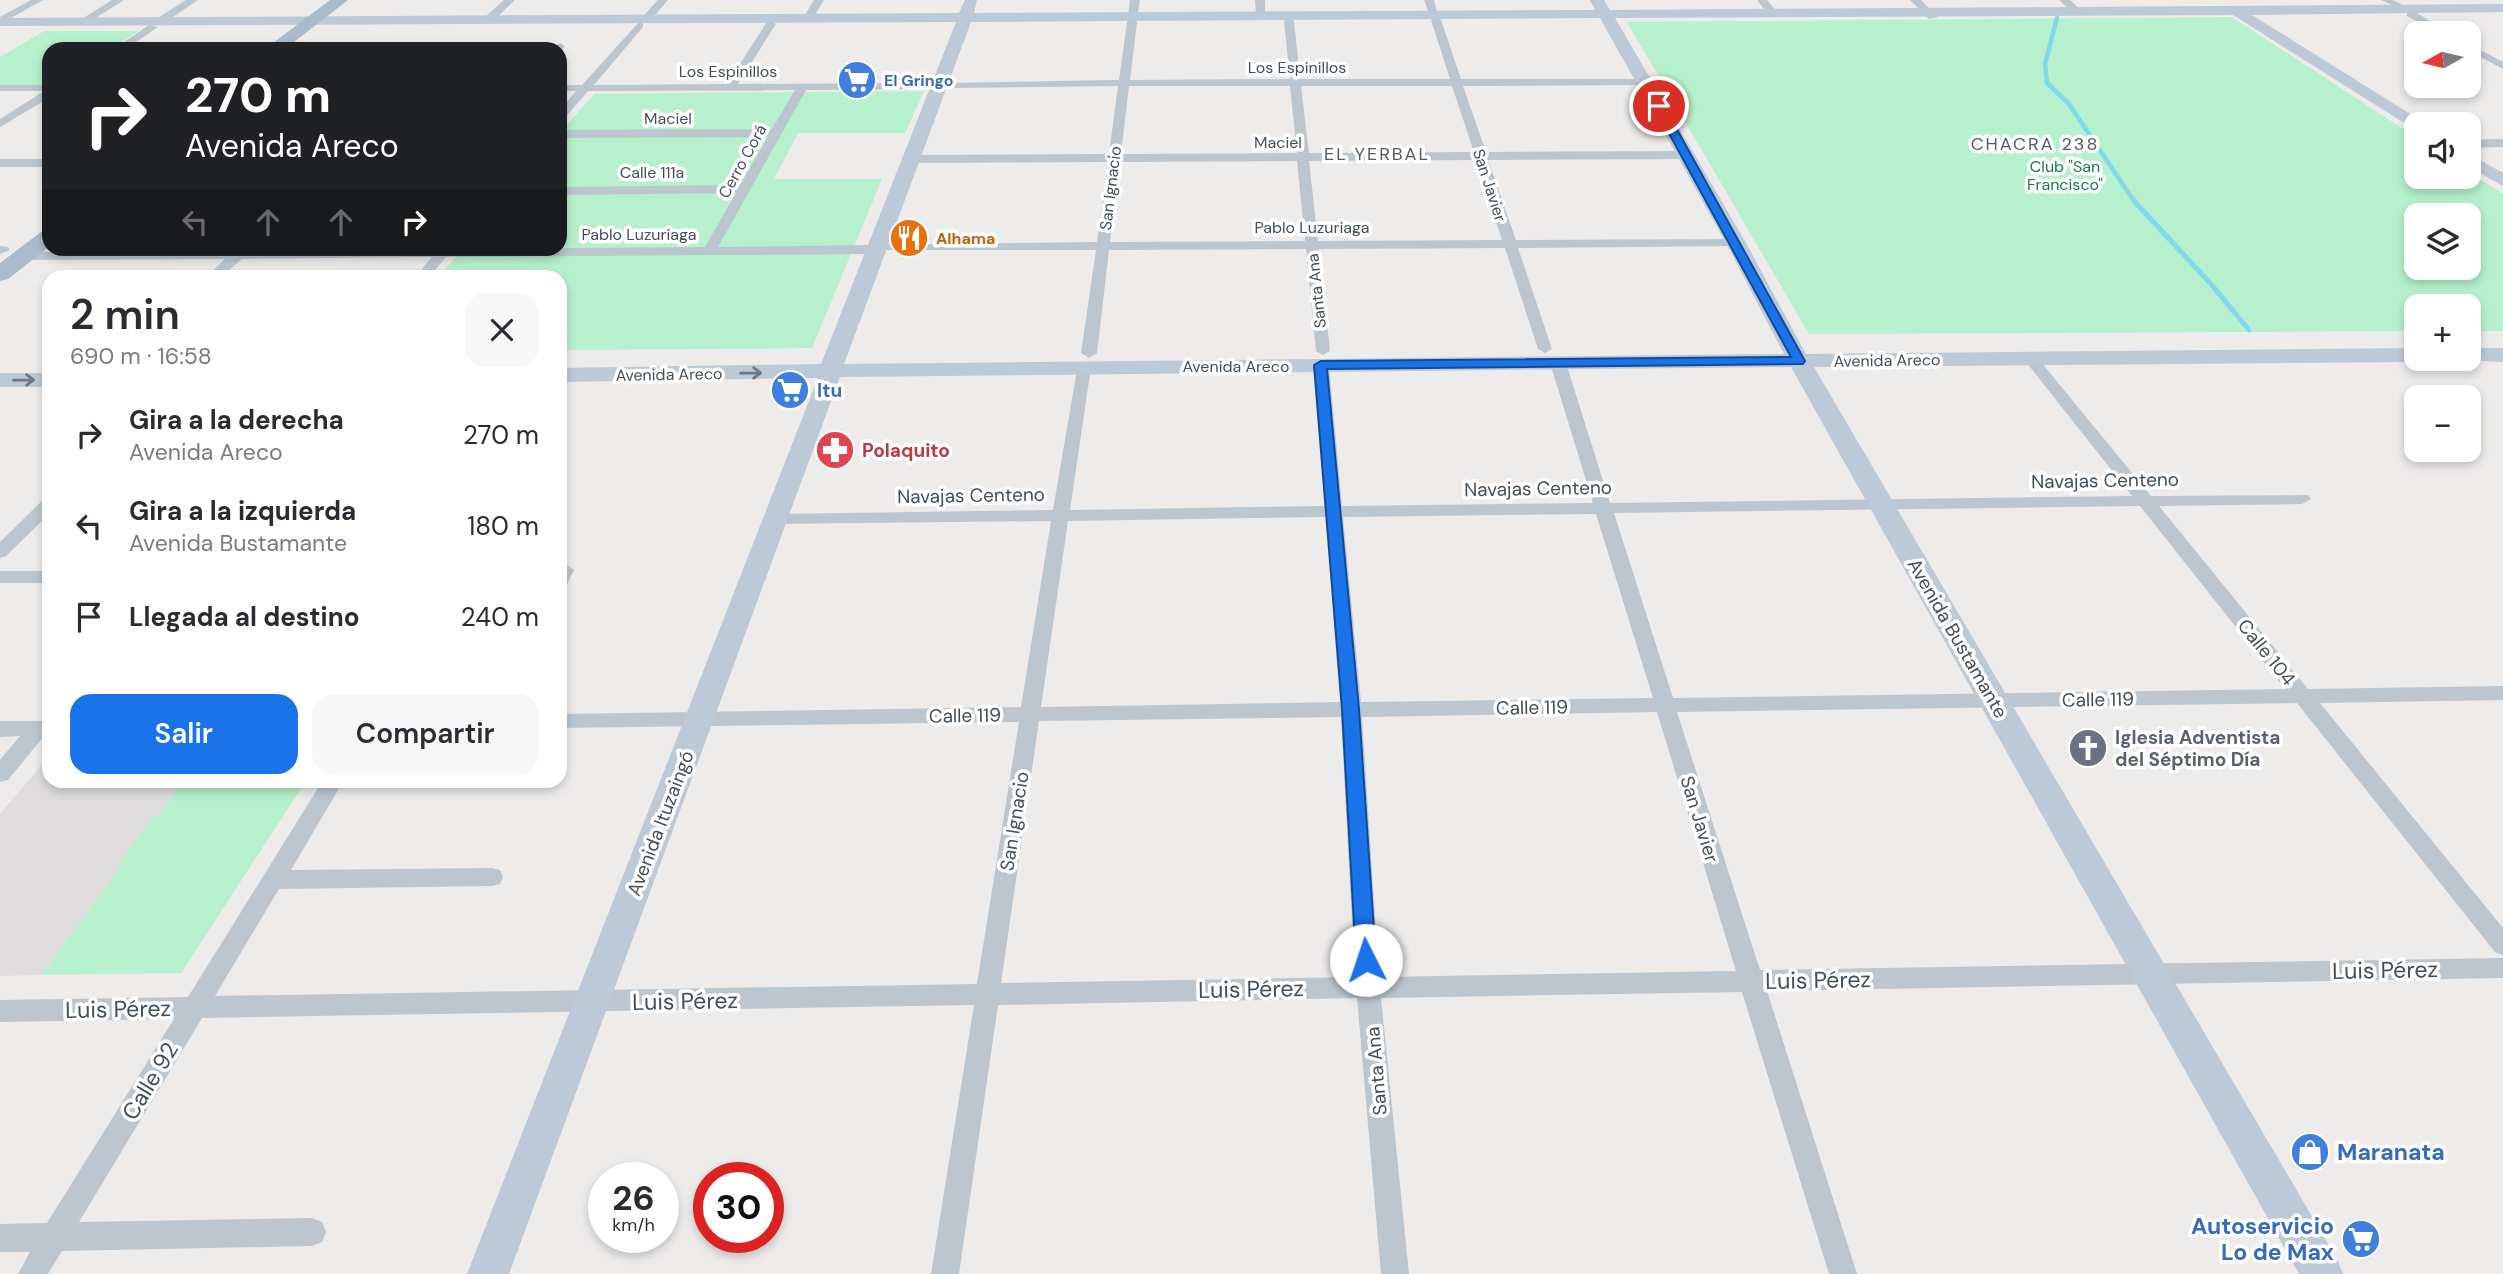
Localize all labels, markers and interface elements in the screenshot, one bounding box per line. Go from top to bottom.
north arrow [2404,21,2482,98]
map controls [2404,21,2481,462]
street label: Los Espinillos [1248,57,1346,78]
supermarket icon: El Gringo [836,59,878,101]
street label: Los Espinillos [679,61,777,82]
text: 270 m [185,63,331,127]
icon: right [70,70,161,161]
place label: El Gringo [884,70,954,91]
pin [1629,76,1689,136]
icon: arrive [1640,87,1678,125]
street label: Maciel [644,108,692,129]
button: sound [2404,112,2481,189]
street label: Cerro Corá [714,121,771,202]
text: Avenida Areco [185,125,399,167]
street label: Maciel [1254,132,1302,153]
district label: CHACRA 238 [1971,132,2099,156]
district label: EL YERBAL [1324,142,1430,166]
street label: San Ignacio [1095,145,1126,231]
street label: San Javier [1468,146,1511,224]
park label: Club "San Francisco" [2027,156,2103,195]
street label: Calle 111a [620,162,684,183]
icon: left [176,203,214,241]
icon: ahead [249,203,287,241]
icon: ahead [322,203,360,241]
icon: right [395,203,433,241]
button: layers [2404,203,2481,280]
restaurant icon: Alhama [888,217,930,259]
street label: Pablo Luzuriaga [1254,217,1370,238]
street label: Pablo Luzuriaga [581,224,697,245]
place label: Alhama [936,228,995,249]
street label: Santa Ana [1302,253,1331,329]
text: 2 min [70,287,180,342]
button: close [465,293,539,367]
button: + [2404,294,2481,371]
text: 690 m · 16:58 [70,341,212,371]
street label: Avenida Areco [1833,349,1941,372]
street label: Avenida Areco [1183,356,1289,377]
street label: Avenida Areco [615,363,723,386]
one-way arrow [739,366,762,380]
supermarket icon: Itu [769,369,811,411]
one-way arrow [13,373,36,387]
place label: Itu [817,378,842,403]
button: − [2404,385,2481,462]
text: Gira a la derecha [129,403,344,437]
icon: right [70,416,108,454]
text: 270 m [463,418,539,452]
pharmacy icon: Polaquito [814,429,856,471]
text: Avenida Areco [129,437,283,467]
place label: Polaquito [862,438,950,463]
street label: Navajas Centeno [2031,467,2179,494]
street label: Navajas Centeno [1464,475,1612,502]
street label: Navajas Centeno [897,482,1045,509]
text: Gira a la izquierda [129,494,356,528]
icon: left [70,507,108,545]
text: 180 m [467,509,539,543]
text: Avenida Bustamante [129,528,347,558]
street label: Avenida Bustamante [1902,554,2013,723]
icon: arrive [70,598,108,636]
text: Llegada al destino [129,600,360,634]
text: 240 m [461,600,539,634]
street label: Calle 104 [2232,614,2301,691]
street label: Calle 119 [2062,686,2134,713]
button: Salir [70,694,298,774]
button: Compartir [312,694,539,774]
street label: Calle 119 [1496,694,1568,721]
street label: Calle 119 [929,702,1001,729]
place label: Iglesia Adventista del Séptimo Día [2115,725,2280,772]
church icon: Iglesia Adventista del Séptimo Día [2067,727,2109,769]
street label: Avenida Ituzaingó [621,747,700,899]
street label: San Ignacio [994,770,1035,873]
street label: San Javier [1675,773,1725,865]
position arrow [1329,923,1403,997]
street label: Luis Pérez [2332,954,2438,986]
street label: Luis Pérez [1765,964,1871,996]
street label: Luis Pérez [1198,973,1304,1005]
street label: Luis Pérez [632,985,738,1017]
street label: Luis Pérez [65,993,171,1025]
street label: Santa Ana [1360,1026,1393,1116]
street label: Calle 92 [115,1037,185,1125]
shop icon: Maranata [2289,1131,2331,1173]
place label: Maranata [2337,1137,2445,1167]
speed limit sign: 30 [693,1162,784,1253]
text: 26 [612,1175,655,1221]
place label: Autoservicio Lo de Max [2191,1211,2334,1267]
text: km/h [612,1213,655,1237]
supermarket icon: Autoservicio Lo de Max [2340,1218,2382,1260]

